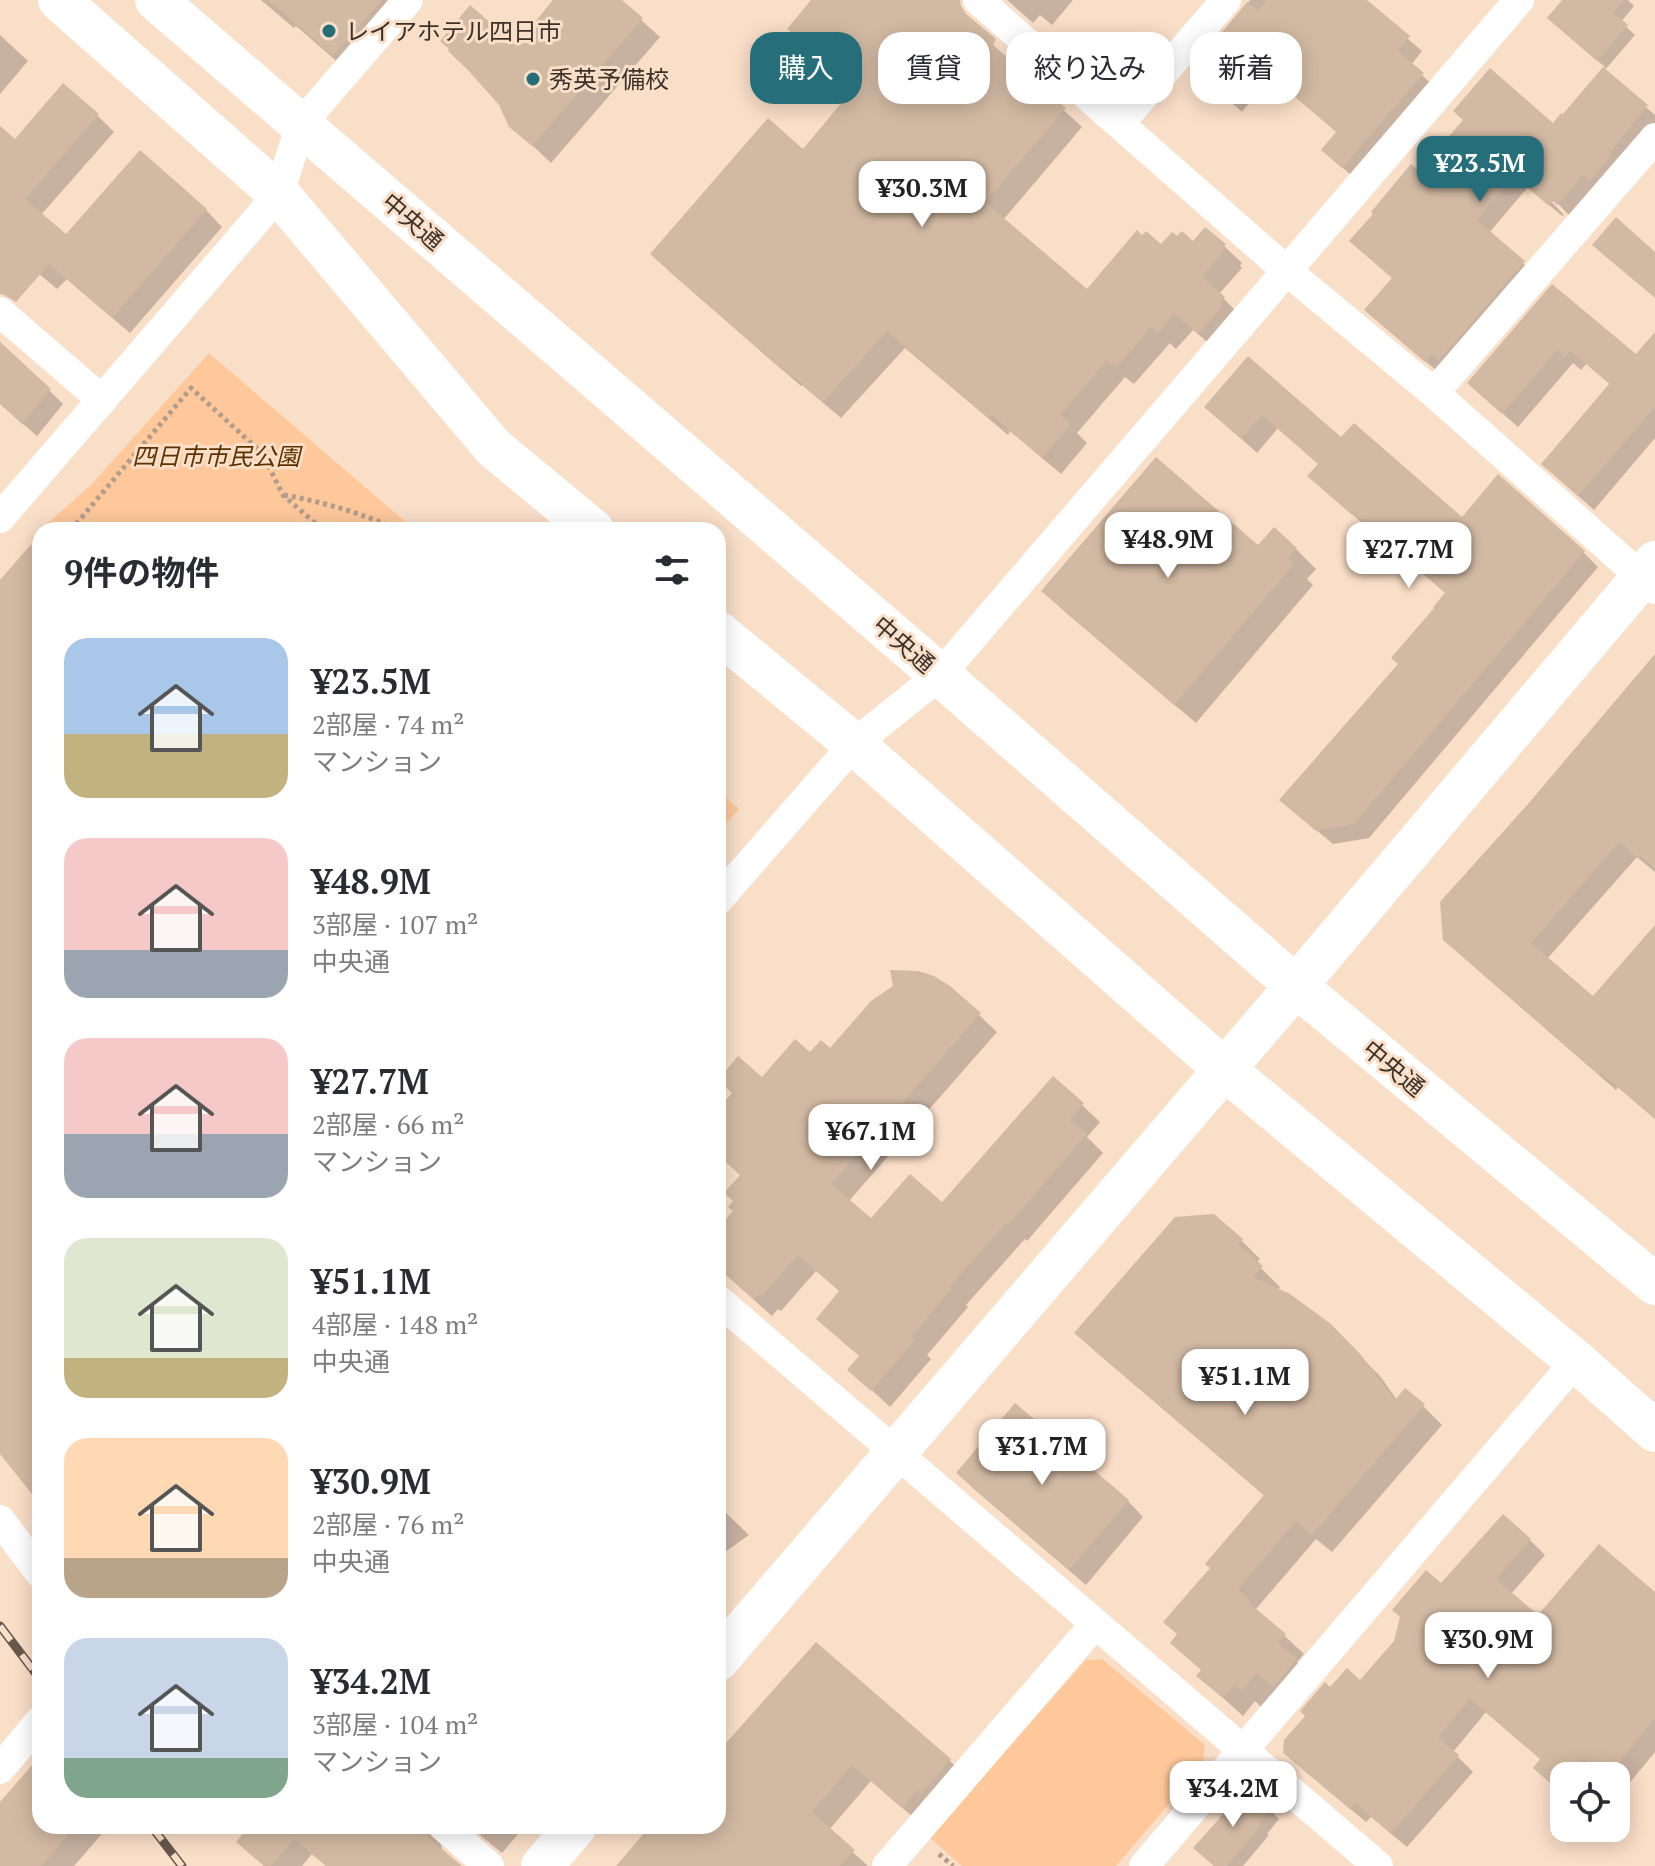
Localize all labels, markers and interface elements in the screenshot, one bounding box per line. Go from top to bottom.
place label: レイアホテル四日市 [345,15,561,47]
marker: レイアホテル四日市 [320,22,338,40]
chip: 購入 [750,32,862,104]
chip: 賃貸 [878,32,990,104]
chip: 絞り込み [1006,32,1174,104]
chip: 新着 [1190,32,1302,104]
place label: 秀英予備校 [549,63,669,95]
marker: 秀英予備校 [524,70,542,88]
pin: ¥23.5M [1415,136,1545,204]
text: ¥23.5M [1435,145,1525,179]
pin: ¥30.3M [857,161,987,229]
text: ¥30.3M [877,170,967,204]
street label: 中央通 [375,185,451,257]
park label: 四日市市民公園 [132,440,303,472]
pin: ¥48.9M [1103,512,1233,580]
text: ¥48.9M [1123,521,1213,555]
pin: ¥27.7M [1344,522,1474,590]
text: ¥27.7M [1364,531,1454,565]
icon: filters [650,548,694,592]
text: 9件の物件 [64,550,219,595]
street label: 中央通 [866,608,942,680]
text: ¥23.5M [312,659,431,704]
icon: home [128,670,224,766]
text: 2部屋 · 74 m² [312,707,464,741]
text: マンション [312,744,442,778]
text: ¥48.9M [312,859,431,904]
icon: home [128,870,224,966]
text: 3部屋 · 107 m² [312,907,478,941]
text: 中央通 [312,944,390,978]
street label: 中央通 [1356,1033,1432,1103]
text: ¥27.7M [312,1059,429,1104]
icon: home [128,1070,224,1166]
pin: ¥67.1M [806,1104,936,1172]
text: 2部屋 · 66 m² [312,1107,464,1141]
text: ¥67.1M [826,1113,916,1147]
text: マンション [312,1144,442,1178]
text: ¥51.1M [312,1259,431,1304]
icon: home [128,1270,224,1366]
text: 4部屋 · 148 m² [312,1307,478,1341]
text: 中央通 [312,1344,390,1378]
pin: ¥51.1M [1180,1349,1310,1417]
text: ¥51.1M [1200,1358,1290,1392]
pin: ¥31.7M [977,1419,1107,1487]
text: ¥31.7M [997,1428,1087,1462]
text: ¥30.9M [312,1459,431,1504]
icon: home [128,1470,224,1566]
text: 2部屋 · 76 m² [312,1507,464,1541]
text: 中央通 [312,1544,390,1578]
pin: ¥30.9M [1423,1612,1553,1680]
text: ¥30.9M [1443,1621,1533,1655]
text: ¥34.2M [312,1659,431,1704]
icon: home [128,1670,224,1766]
text: 3部屋 · 104 m² [312,1707,478,1741]
text: マンション [312,1744,442,1778]
pin: ¥34.2M [1168,1761,1298,1829]
map controls [1550,1762,1630,1842]
button: locate [1550,1762,1630,1842]
text: ¥34.2M [1188,1770,1278,1804]

